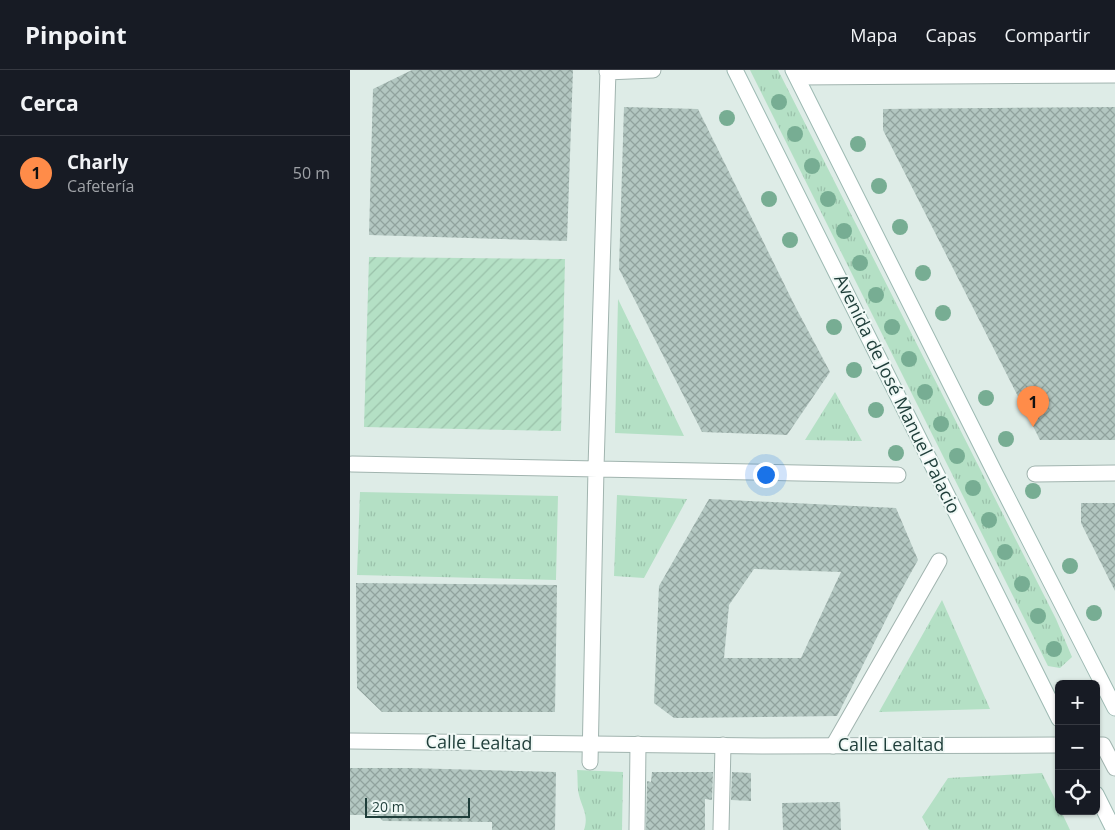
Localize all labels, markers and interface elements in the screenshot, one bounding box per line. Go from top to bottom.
text: Pinpoint [25,18,127,51]
text: Mapa [850,23,898,47]
text: Capas [926,23,976,47]
text: Compartir [1004,23,1090,47]
text: Cerca [20,89,79,117]
text: Charly [67,149,128,175]
text: 1 [31,162,41,184]
text: 50 m [293,162,330,184]
text: Cafetería [67,175,135,197]
street label: Avenida de José Manuel Palacio [829,270,966,517]
pin: 1 [1017,386,1049,427]
your location [753,462,779,488]
map controls [1055,680,1100,815]
button: + [1055,680,1100,725]
button: − [1055,725,1100,770]
street label: Calle Lealtad [425,729,533,755]
street label: Calle Lealtad [838,732,944,756]
button: locate [1055,770,1100,815]
scale bar [365,795,470,818]
text: 20 m [372,797,405,816]

